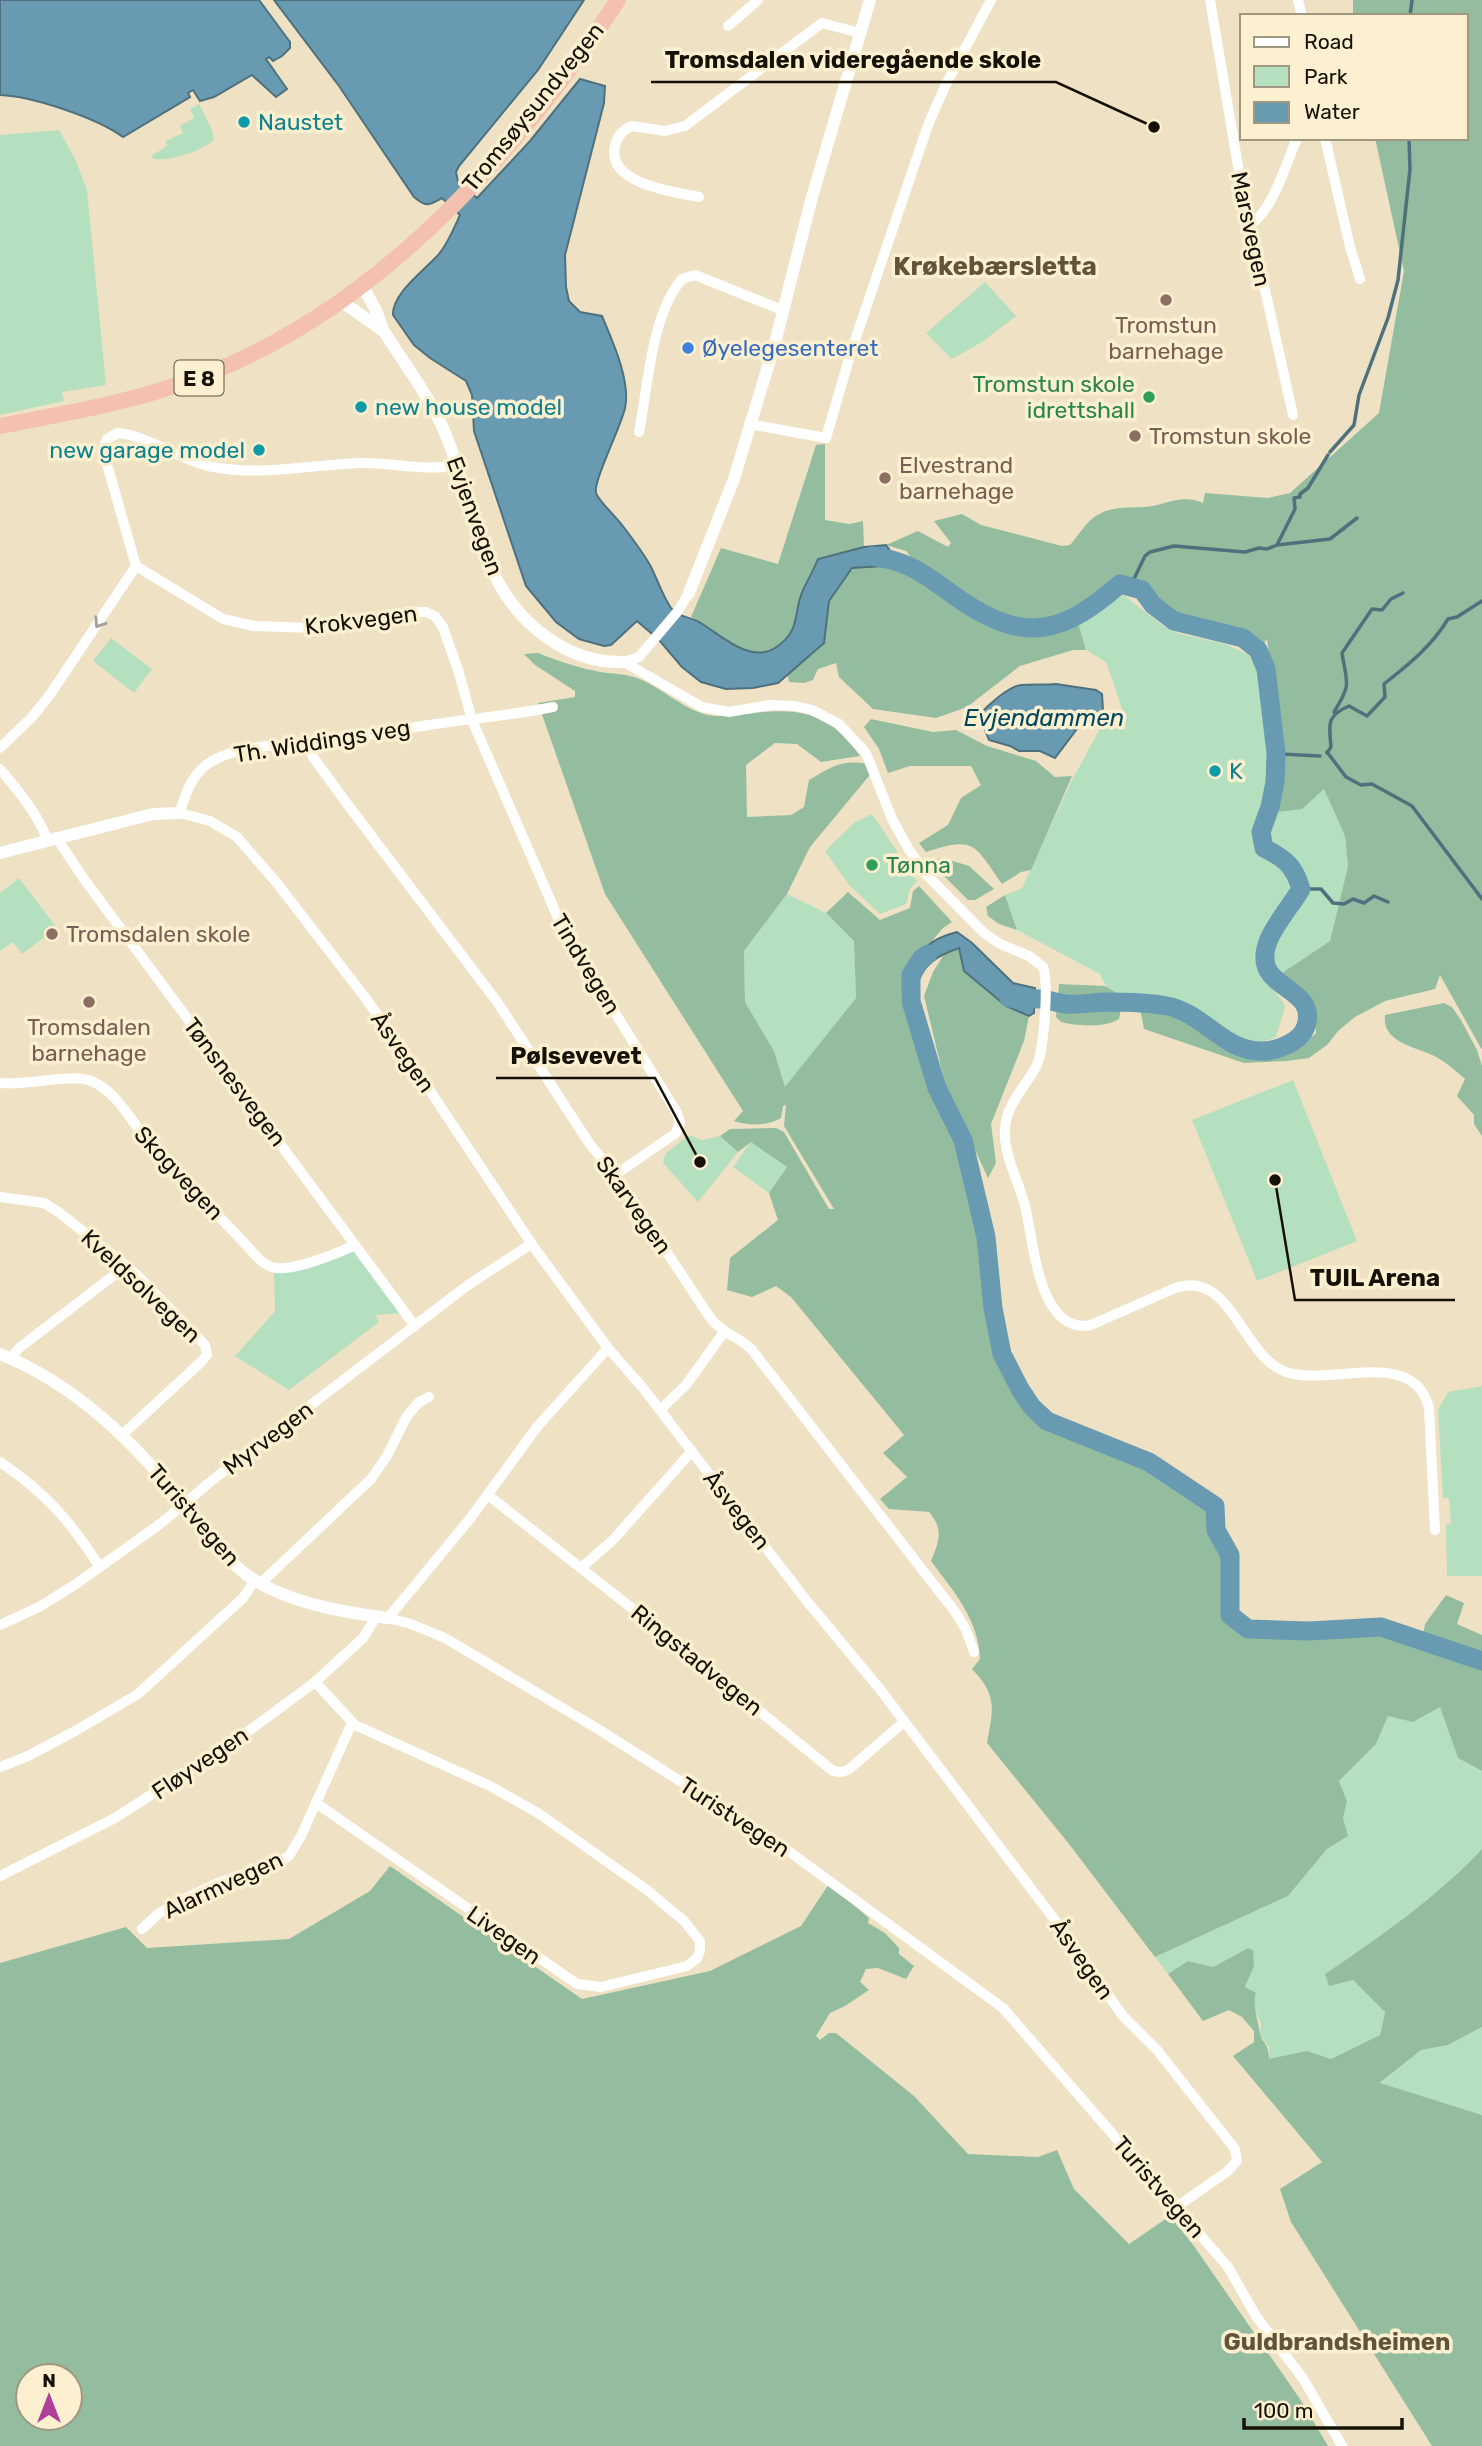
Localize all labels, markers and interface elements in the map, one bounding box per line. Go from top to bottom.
legend [1240,14,1468,140]
street label: Tromsøysundvegen [456,17,610,197]
text: Road [1304,29,1354,54]
callout: Tromsdalen videregående skole [651,37,1056,82]
text: Tromsdalen videregående skole [665,46,1041,74]
text: Park [1304,64,1348,89]
text: Water [1304,99,1360,124]
place label: Naustet [258,108,343,136]
marker: Naustet [236,114,252,130]
street label: Marsvegen [1225,169,1277,289]
district label: Krøkebærsletta [893,251,1097,282]
marker: Tromstun barnehage [1158,292,1174,308]
place label: Tromstun barnehage [1108,311,1224,365]
place label: Øyelegesenteret [702,334,878,362]
marker: Øyelegesenteret [680,340,696,356]
road number: E 8 [174,360,224,396]
place label: Tromstun skole idrettshall [973,370,1135,424]
marker: Tromstun skole idrettshall [1141,389,1157,405]
place label: new house model [375,393,562,421]
marker: new house model [353,399,369,415]
place label: Tromstun skole [1149,422,1311,450]
marker: Tromstun skole [1127,428,1143,444]
place label: new garage model [49,436,245,464]
marker: new garage model [251,442,267,458]
place label: Elvestrand barnehage [899,451,1014,505]
street label: Evjenvegen [441,453,509,579]
marker: Elvestrand barnehage [877,470,893,486]
street label: Krokvegen [303,599,419,641]
one-way arrow [94,616,107,629]
water label: Evjendammen [964,704,1124,732]
street label: Th. Widdings veg [232,713,412,769]
place label: K [1229,757,1243,785]
marker: K [1207,763,1223,779]
place label: Tønna [886,851,951,879]
marker: Tønna [864,857,880,873]
street label: Tindvegen [545,909,627,1019]
place label: Tromsdalen skole [66,920,250,948]
marker: Tromsdalen skole [44,926,60,942]
marker: Tromsdalen barnehage [81,994,97,1010]
street label: Åsvegen [365,1006,441,1098]
street label: Tønsnesvegen [178,1012,292,1152]
place label: Tromsdalen barnehage [27,1013,151,1067]
callout: Pølsevevet [496,1033,655,1078]
text: Pølsevevet [510,1042,642,1070]
street label: Skogvegen [128,1120,230,1226]
street label: Skarvegen [590,1151,678,1259]
street label: Kveldsolvegen [75,1223,207,1349]
callout: TUIL Arena [1295,1255,1455,1300]
text: TUIL Arena [1310,1264,1440,1292]
street label: Myrvegen [217,1395,319,1481]
street label: Turistvegen [142,1458,246,1572]
street label: Åsvegen [697,1465,777,1555]
street label: Ringstadvegen [626,1598,768,1722]
street label: Fløyvegen [146,1721,254,1805]
street label: Turistvegen [674,1771,796,1863]
street label: Alarmvegen [159,1845,287,1925]
street label: Livegen [461,1899,547,1971]
street label: Åsvegen [1044,1913,1120,2005]
street label: Turistvegen [1107,2130,1211,2244]
district label: Guldbrandsheimen [1224,2328,1450,2356]
north arrow [14,2362,84,2432]
text: N [42,2369,56,2392]
scale bar [1244,2386,1402,2430]
text: 100 m [1254,2398,1313,2423]

